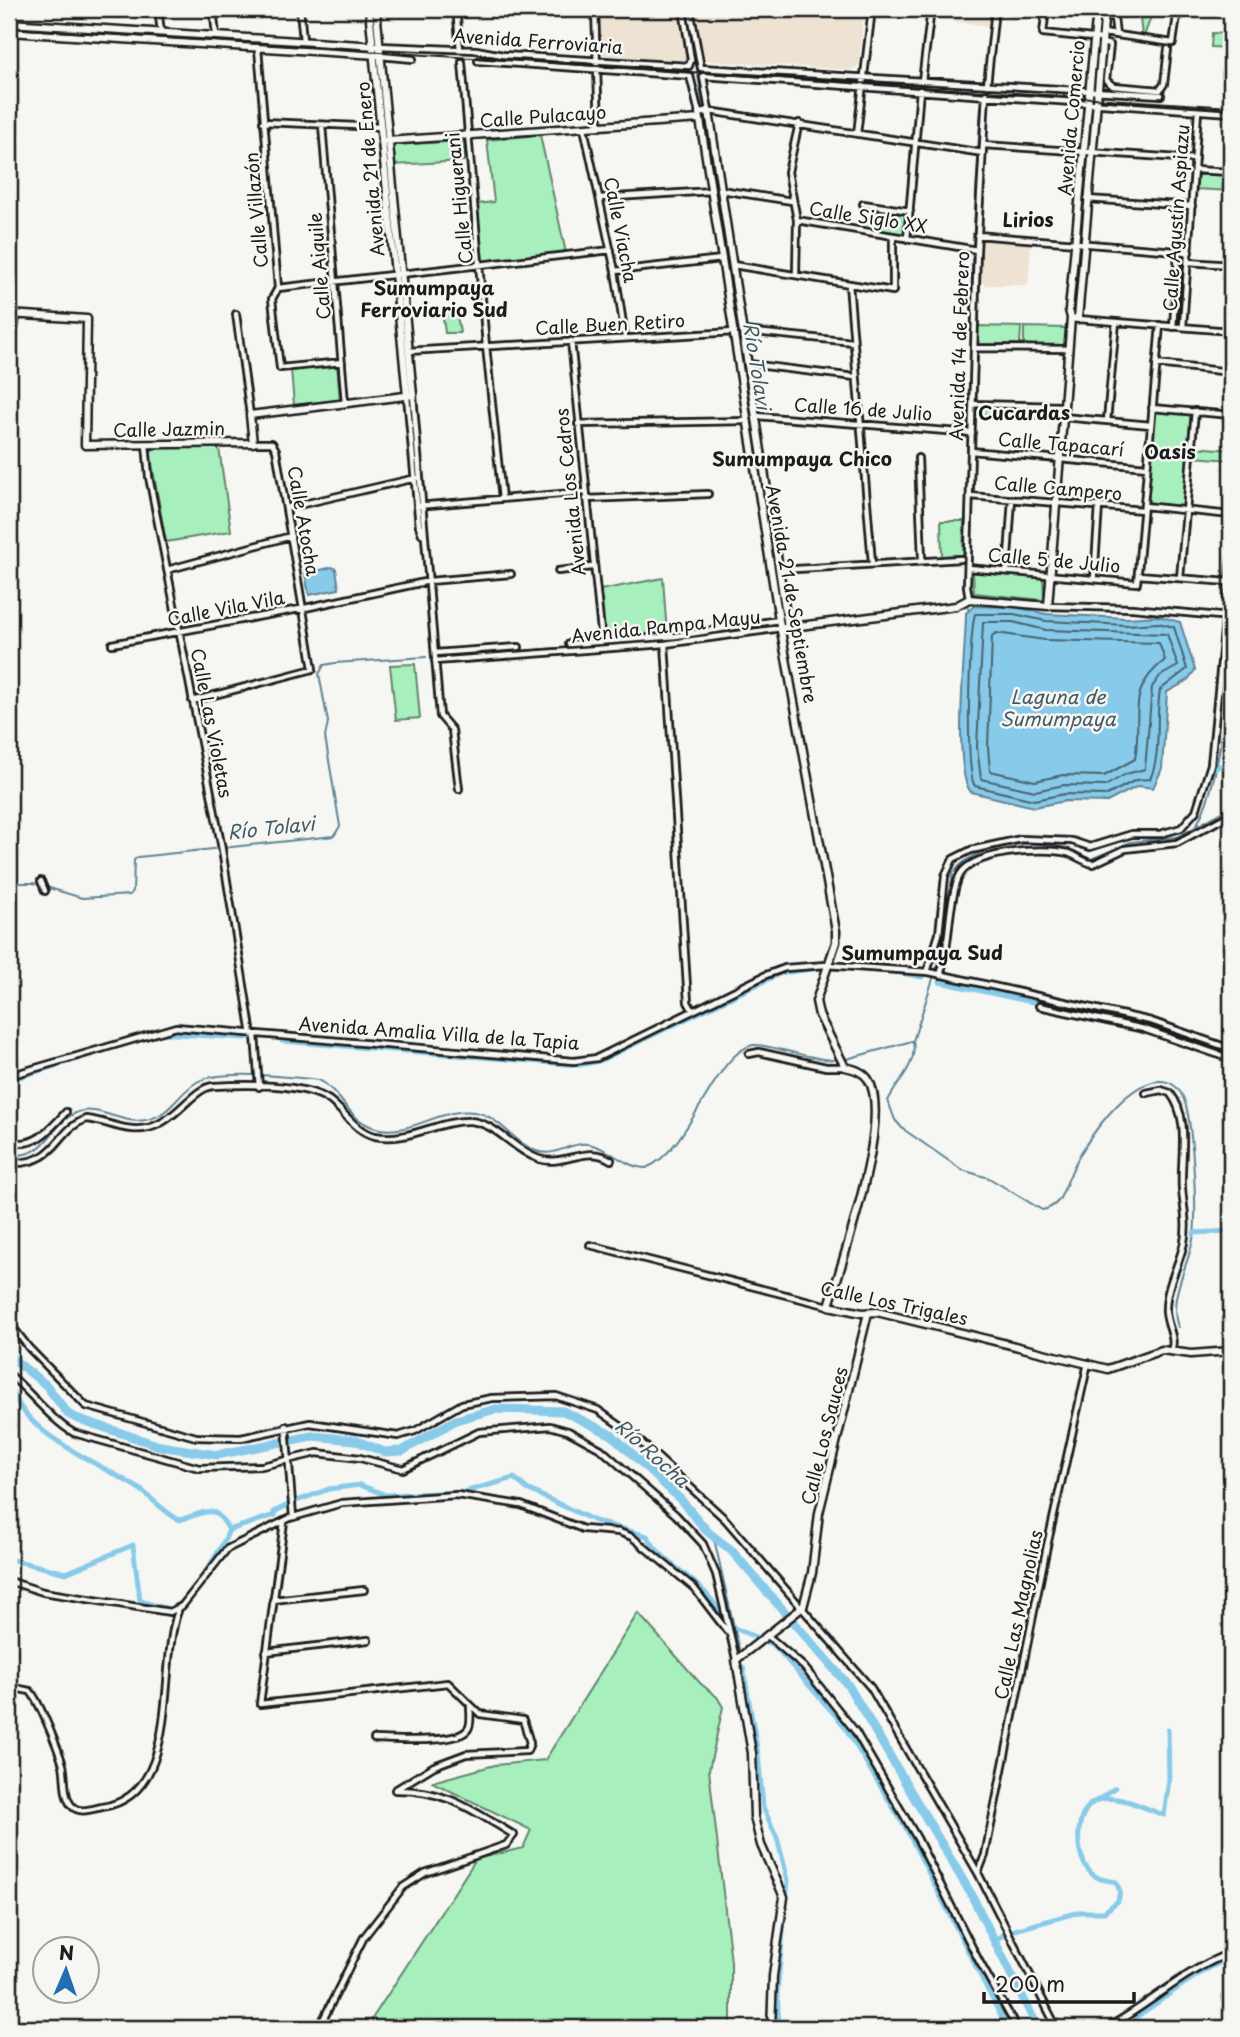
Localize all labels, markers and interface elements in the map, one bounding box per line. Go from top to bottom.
street label: Avenida Ferroviaria [452,21,624,60]
street label: Avenida Comercio [1050,39,1091,197]
street label: Avenida 21 de Enero [348,81,391,258]
street label: Calle Pulacayo [479,98,607,133]
street label: Calle Agustín Aspiazu [1155,123,1196,312]
street label: Calle Higuerani [438,131,479,265]
street label: Calle Villazón [237,151,274,269]
street label: Calle Viacha [598,174,645,286]
street label: Calle Siglo XX [807,194,929,239]
district label: Lirios [1002,205,1054,233]
street label: Calle Aiquile [300,211,337,321]
street label: Avenida 14 de Febrero [942,251,975,441]
district label: Sumumpaya Ferroviario Sud [360,273,508,323]
street label: Calle Buen Retiro [534,306,686,341]
water label: Río Tolavi [737,320,779,414]
street label: Calle 16 de Julio [793,390,933,427]
district label: Cucardas [978,398,1070,426]
street label: Avenida Los Cedros [547,407,592,577]
street label: Calle Jazmin [113,414,225,443]
street label: Calle Tapacarí [997,425,1126,462]
district label: Oasis [1144,437,1196,465]
district label: Sumumpaya Chico [712,444,892,472]
street label: Calle Atocha [282,464,328,579]
street label: Calle Campero [993,468,1123,507]
street label: Avenida 21 de Septiembre [760,482,825,705]
street label: Calle 5 de Julio [987,540,1121,579]
street label: Calle Vila Vila [165,583,287,632]
street label: Avenida Pampa Mayu [570,602,762,649]
street label: Calle Las Violetas [185,646,240,800]
water label: Laguna de Sumumpaya [1000,682,1117,732]
water label: Río Tolavi [226,808,318,846]
district label: Sumumpaya Sud [841,938,1003,966]
street label: Avenida Amalia Villa de la Tapia [298,1009,581,1056]
street label: Calle Los Trigales [818,1274,971,1331]
street label: Calle Los Sauces [793,1364,854,1508]
water label: Río Rocha [609,1411,697,1494]
street label: Calle Las Magnolias [986,1527,1049,1702]
north arrow [32,1936,102,2006]
text: N [59,1938,75,1966]
scale bar [984,1960,1135,2004]
text: 200 m [995,1967,1065,1999]

